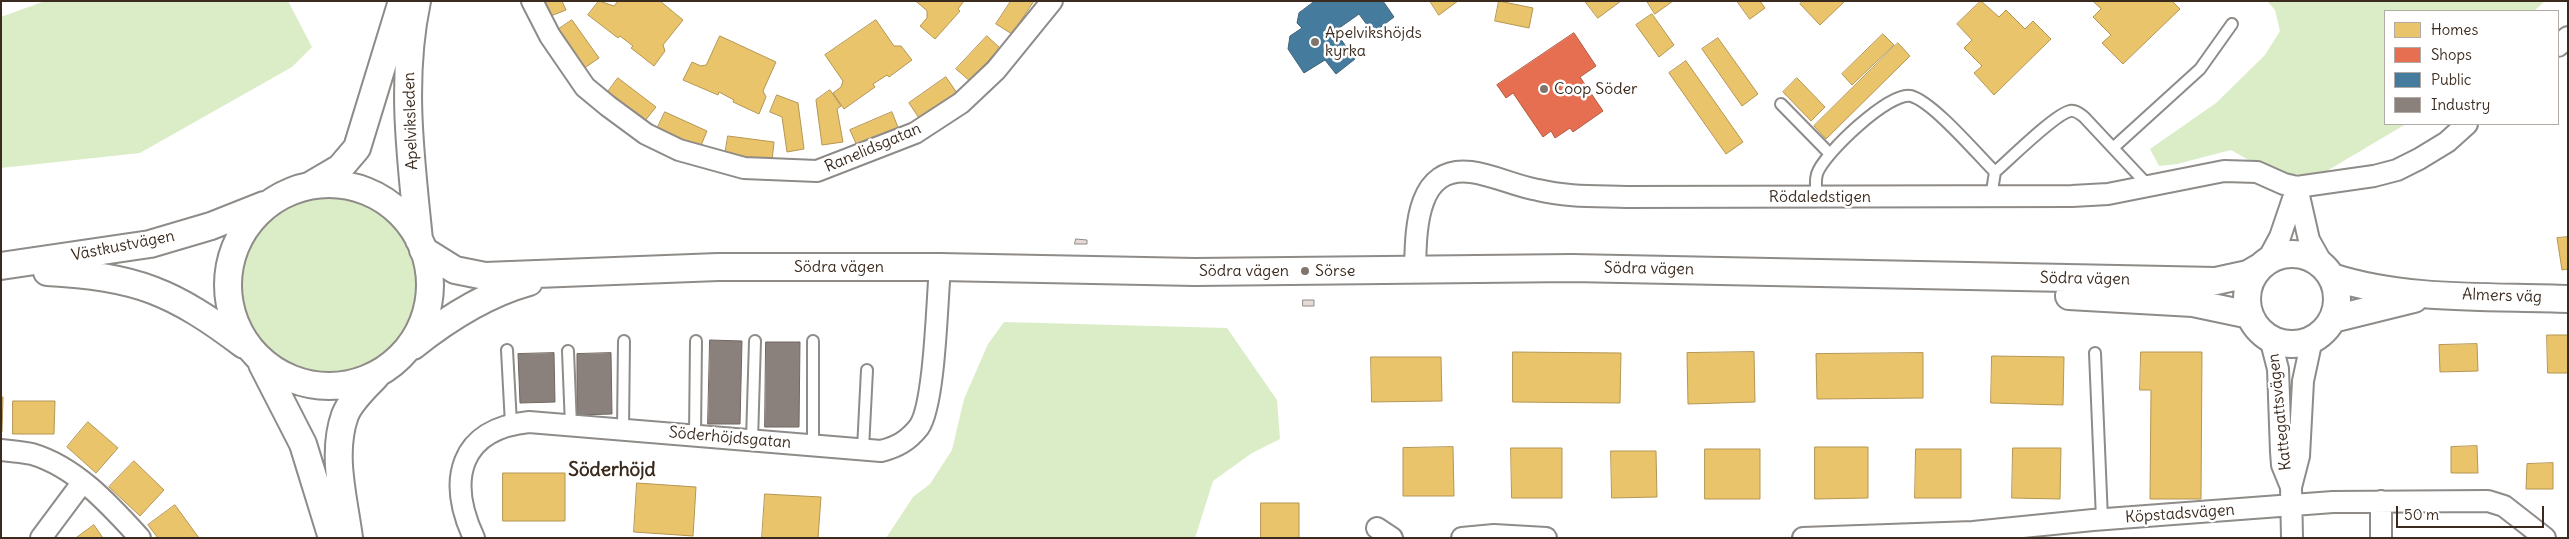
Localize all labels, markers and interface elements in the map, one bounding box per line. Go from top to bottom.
legend [2384,10,2559,125]
text: Homes [2431,20,2478,39]
place label: Apelvikshöjds kyrka [1325,23,1422,61]
marker: Apelvikshöjds kyrka [1309,36,1321,48]
text: Shops [2431,45,2472,64]
text: Public [2431,70,2471,89]
street label: Apelviksleden [400,72,422,170]
place label: Coop Söder [1554,79,1638,99]
marker: Coop Söder [1538,83,1550,95]
text: Industry [2431,95,2490,114]
street label: Ranelidsgatan [822,119,924,177]
street label: Rödaledstigen [1769,187,1871,207]
street label: Västkustvägen [70,227,176,265]
street label: Södra vägen [794,257,884,277]
street label: Södra vägen [1604,259,1694,279]
street label: Södra vägen [1199,261,1289,281]
place label: Sörse [1315,261,1355,281]
marker: Sörse [1299,265,1311,277]
street label: Södra vägen [2040,269,2130,289]
street label: Almers väg [2462,285,2542,307]
street label: Kattegattsvägen [2264,352,2296,472]
street label: Söderhöjdsgatan [668,423,792,453]
district label: Söderhöjd [568,460,656,482]
scale bar [2399,496,2546,528]
street label: Köpstadsvägen [2125,501,2235,527]
text: 50 m [2404,505,2439,524]

